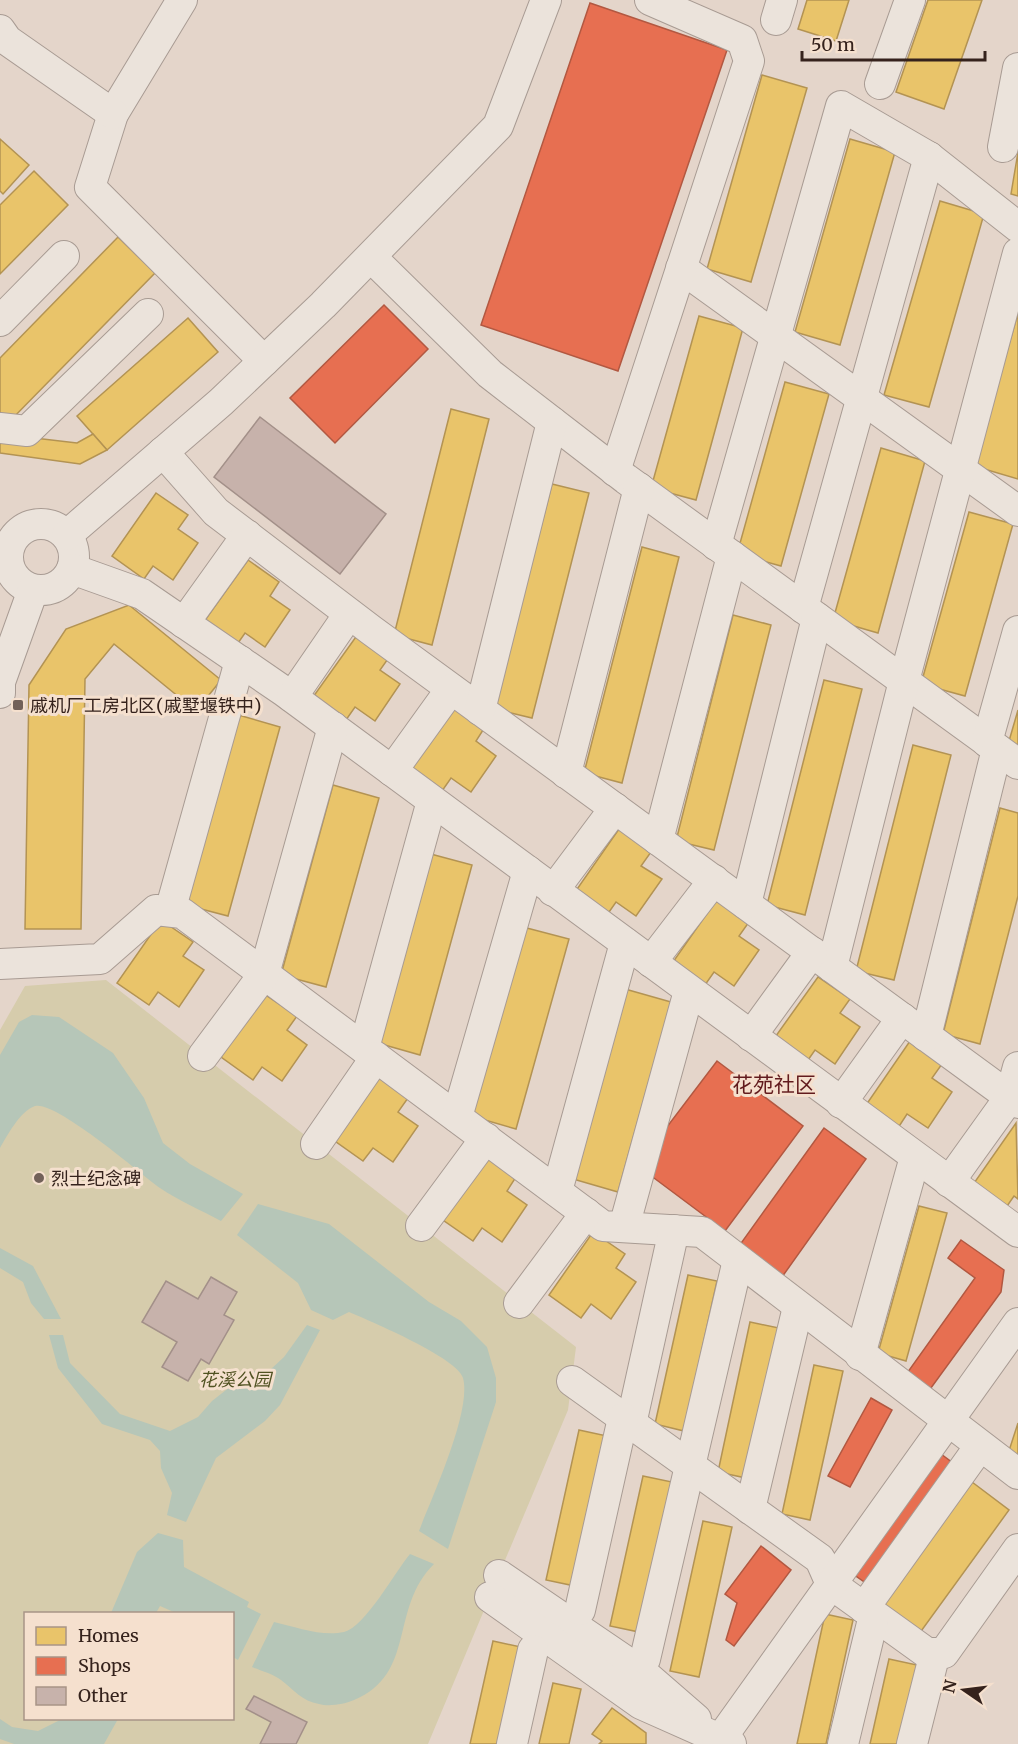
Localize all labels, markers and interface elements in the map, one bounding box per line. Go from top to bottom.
scale bar [802,24,985,62]
text: 50 m [811,33,855,56]
place label: 戚机厂工房北区(戚墅堰铁中) [30,694,261,717]
marker: 戚机厂工房北区(戚墅堰铁中) [11,698,25,712]
district label: 花苑社区 [732,1071,816,1098]
place label: 烈士纪念碑 [51,1167,141,1190]
marker: 烈士纪念碑 [32,1171,46,1185]
park label: 花溪公园 [199,1368,274,1391]
legend [24,1612,234,1720]
text: Homes [78,1624,139,1647]
text: Shops [78,1654,131,1677]
north arrow [934,1660,994,1720]
text: N [938,1677,961,1695]
text: Other [78,1684,128,1707]

